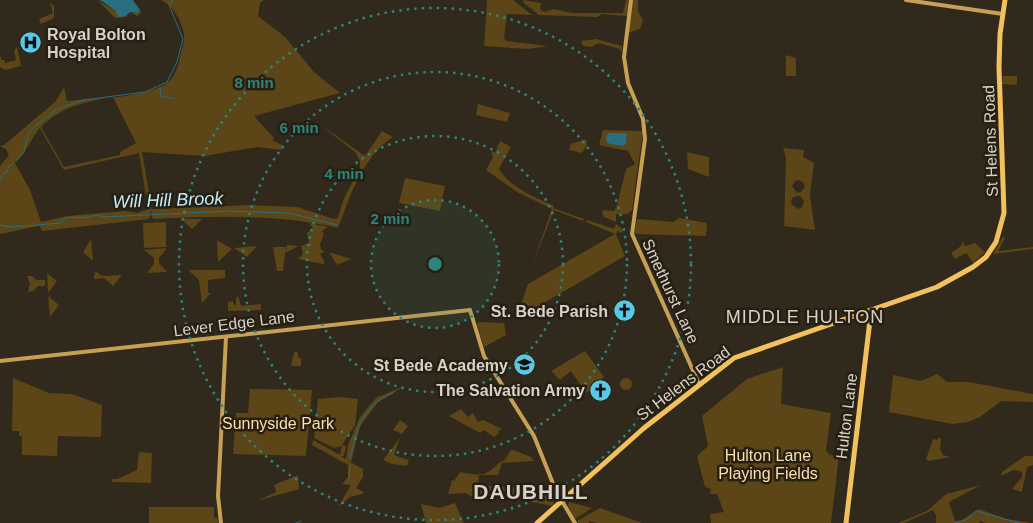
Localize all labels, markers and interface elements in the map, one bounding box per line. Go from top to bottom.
place label: Royal Bolton Hospital [47,26,146,61]
hospital icon: Royal Bolton Hospital [19,31,43,55]
text: 8 min [234,74,274,91]
street label: St Helens Road [980,85,1001,197]
text: 6 min [279,119,319,136]
text: 4 min [324,165,364,182]
water label: Will Hill Brook [112,188,225,212]
text: 2 min [370,210,410,227]
street label: Smethurst Lane [639,236,702,346]
centre of rings [426,255,444,273]
church icon: St. Bede Parish [612,299,636,323]
place label: St. Bede Parish [491,303,608,320]
district label: MIDDLE HULTON [726,307,884,327]
street label: Lever Edge Lane [173,308,296,339]
street label: St Helens Road [633,343,733,424]
school or university icon: St Bede Academy [512,353,536,377]
place label: St Bede Academy [373,357,508,374]
street label: Hulton Lane [833,372,860,460]
church icon: The Salvation Army [589,378,613,402]
place label: The Salvation Army [436,382,585,399]
park label: Sunnyside Park [222,415,335,432]
park label: Hulton Lane Playing Fields [718,447,818,482]
district label: DAUBHILL [473,480,589,503]

